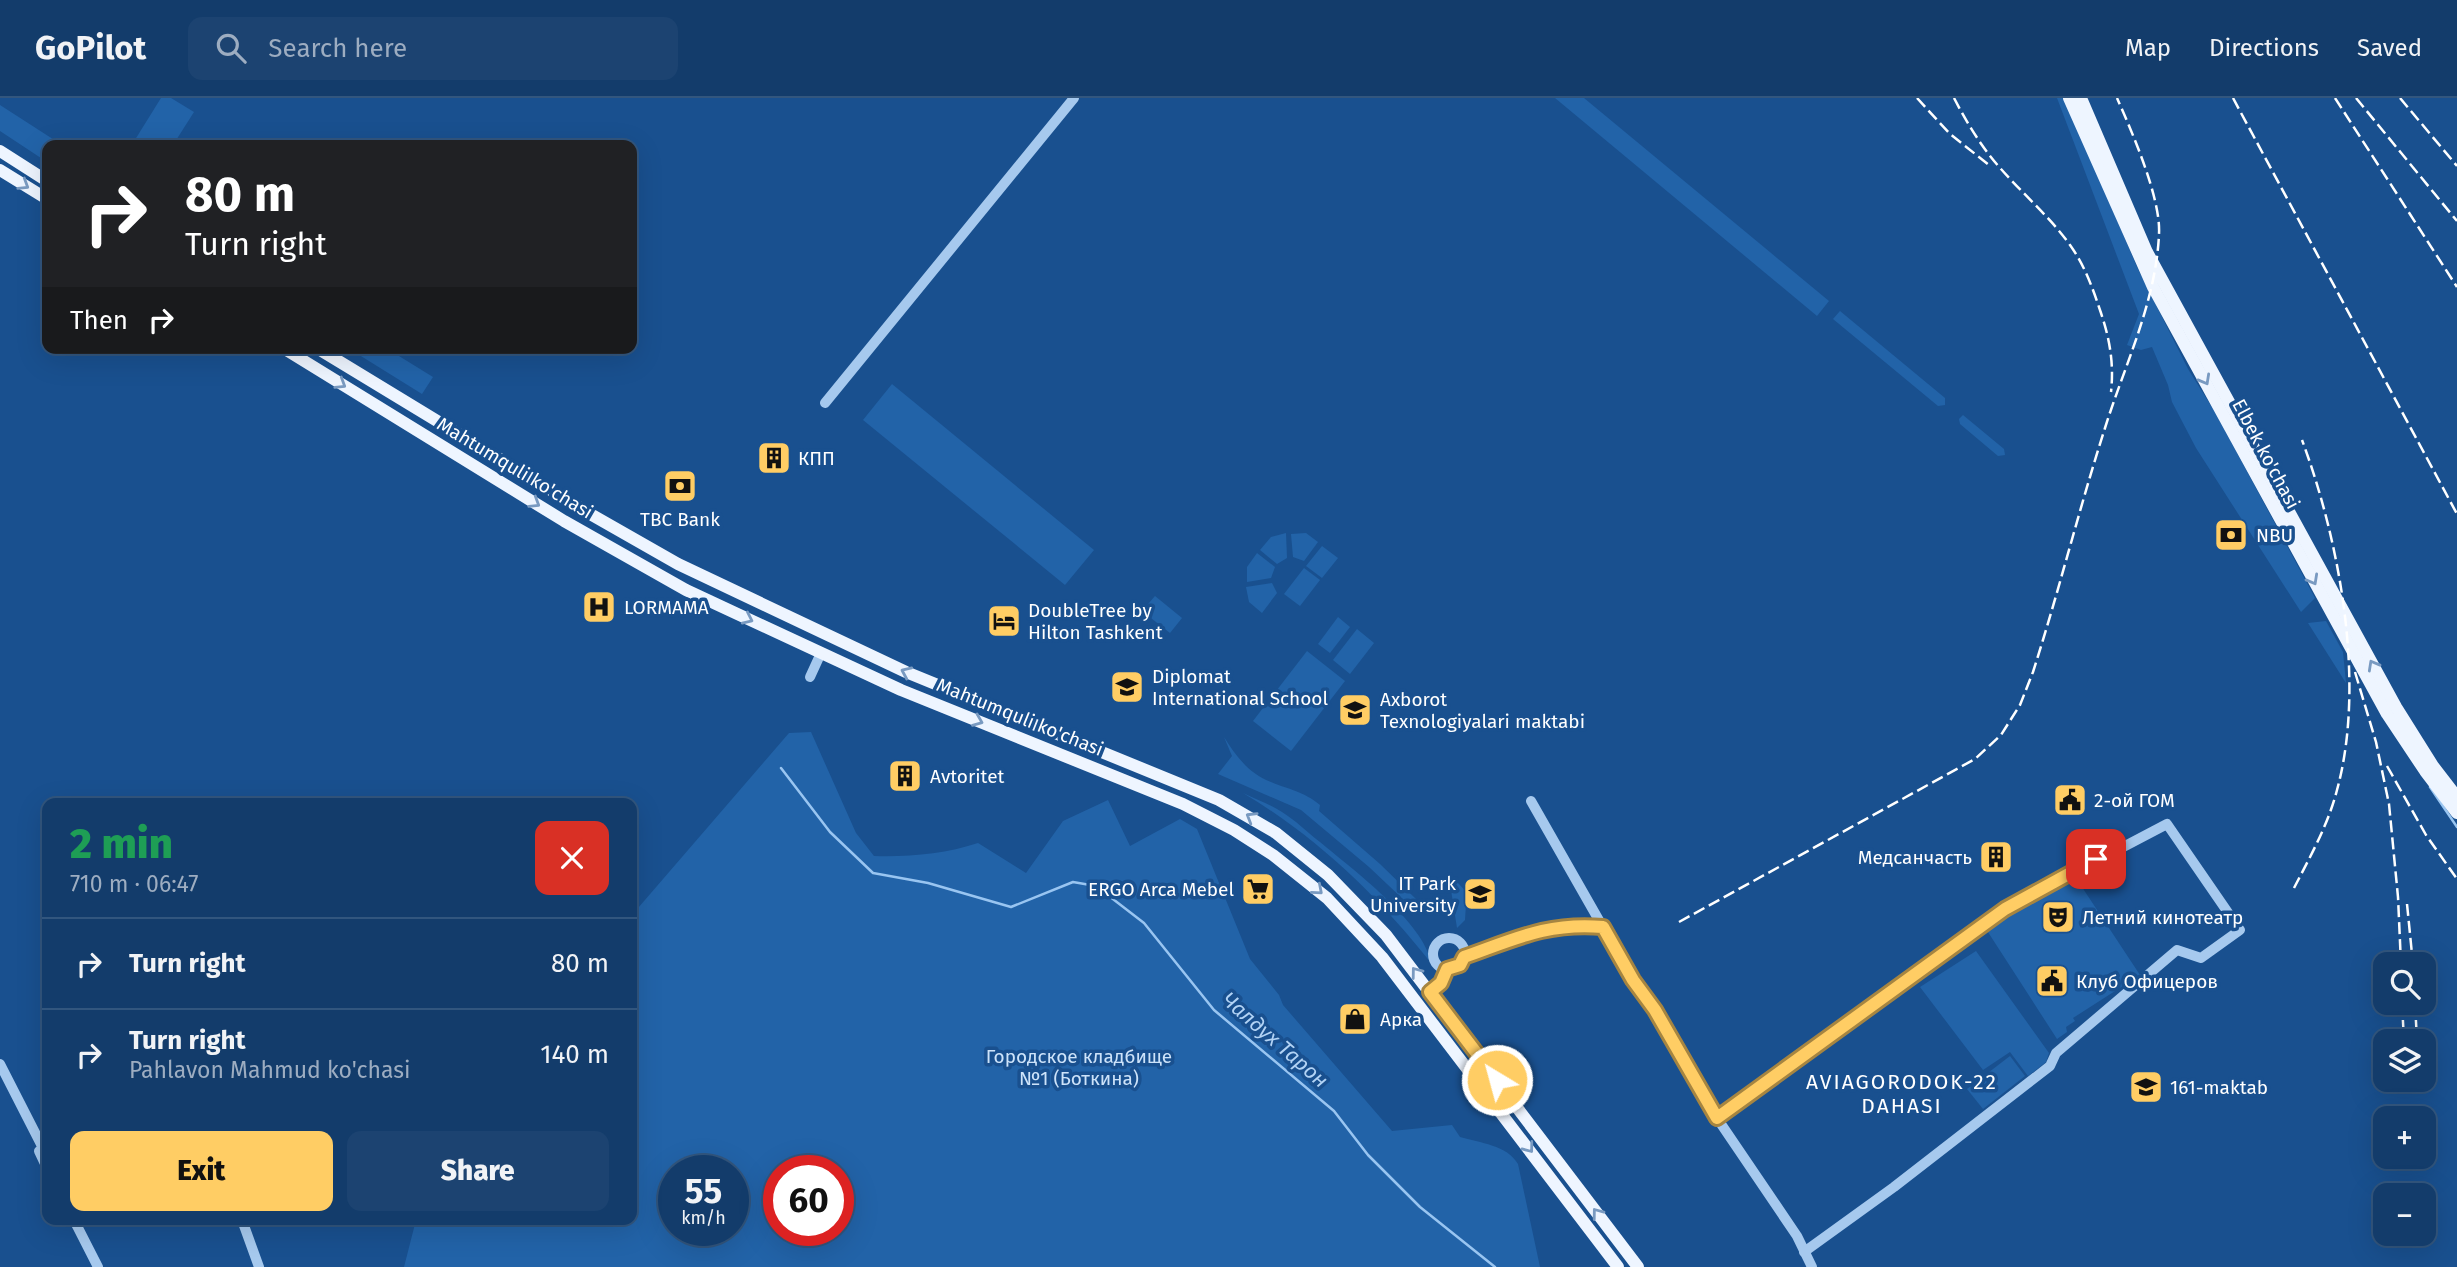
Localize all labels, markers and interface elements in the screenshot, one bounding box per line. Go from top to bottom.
search box [188,17,678,80]
text: GoPilot [35,28,146,68]
icon: search [212,29,250,67]
text: Search here [268,33,407,64]
text: Map [2125,34,2171,62]
text: Directions [2209,34,2319,62]
text: Saved [2357,34,2422,62]
text: 80 m [185,165,295,224]
icon: right [70,168,161,259]
one-way arrow [16,176,29,189]
text: Turn right [185,225,327,263]
icon: right [142,301,180,339]
text: Then [70,305,128,336]
one-way arrow [2197,373,2210,385]
one-way arrow [333,375,346,388]
street label: Elbek ko'chasi [2227,395,2305,513]
street label: Mahtumquli ko'chasi [433,412,597,524]
building icon: КПП [755,439,793,477]
place label: КПП [798,447,835,470]
bank icon: TBC Bank [661,467,699,505]
one-way arrow [527,495,540,508]
place label: TBC Bank [640,508,720,531]
bank icon: NBU [2212,516,2250,554]
place label: NBU [2256,524,2293,547]
one-way arrow [2304,573,2318,585]
hospital icon: LORMAMA [580,588,618,626]
place label: LORMAMA [624,596,709,619]
place label: DoubleTree by Hilton Tashkent [1028,599,1163,644]
hotel icon: DoubleTree by Hilton Tashkent [985,602,1023,640]
one-way arrow [741,611,753,625]
one-way arrow [2368,660,2381,672]
place label: Diplomat International School [1152,665,1328,710]
one-way arrow [901,666,913,680]
school or university icon: Diplomat International School [1108,668,1146,706]
street label: Mahtumquli ko'chasi [933,673,1107,761]
place label: Axborot Texnologiyalari maktabi [1380,688,1585,733]
school or university icon: Axborot Texnologiyalari maktabi [1336,691,1374,729]
one-way arrow [971,713,984,727]
building icon: Avtoritet [886,757,924,795]
place label: Avtoritet [930,765,1005,788]
public building icon: 2-ой ГОМ [2051,781,2089,819]
place label: 2-ой ГОМ [2094,789,2175,812]
one-way arrow [1245,813,1258,826]
text: 2 min [70,819,173,869]
button: close [535,821,609,895]
pin [2066,829,2126,889]
building icon: Медсанчасть [1977,838,2015,876]
icon: arrive [2077,840,2115,878]
place label: Медсанчасть [1858,846,1972,869]
text: 710 m · 06:47 [70,870,199,898]
supermarket icon: ERGO Arca Mebel [1239,870,1277,908]
place label: IT Park University [1370,872,1457,917]
school or university icon: IT Park University [1461,875,1499,913]
place label: ERGO Arca Mebel [1088,878,1234,901]
one-way arrow [1309,882,1322,894]
theatre icon: Летний кинотеатр [2039,898,2077,936]
place label: Летний кинотеатр [2082,906,2243,929]
icon: right [70,945,108,983]
text: Turn right [129,948,246,979]
text: 80 m [551,948,609,979]
map controls [2373,952,2436,1246]
button: search [2373,952,2436,1015]
public building icon: Клуб Офицеров [2033,962,2071,1000]
one-way arrow [1411,967,1424,980]
place label: Клуб Офицеров [2076,970,2218,993]
water label: Чалдух Тарон [1216,987,1334,1093]
shop icon: Арка [1336,1000,1374,1038]
place label: Арка [1380,1008,1422,1031]
text: Turn right [129,1025,246,1056]
button: layers [2373,1029,2436,1092]
icon: right [70,1036,108,1074]
text: 140 m [540,1039,609,1070]
position arrow [1460,1043,1534,1117]
park label: Городское кладбище №1 (Боткина) [986,1045,1172,1090]
text: Pahlavon Mahmud ko'chasi [129,1056,411,1084]
school or university icon: 161-maktab [2127,1068,2165,1106]
district label: AVIAGORODOK-22 DAHASI [1806,1069,1998,1119]
place label: 161-maktab [2170,1076,2268,1099]
button: + [2373,1106,2436,1169]
button: Exit [70,1131,333,1211]
button: Share [347,1131,609,1211]
one-way arrow [1520,1140,1533,1152]
speed limit sign: 60 [763,1155,854,1246]
text: 55 [685,1170,722,1212]
button: − [2373,1183,2436,1246]
text: km/h [681,1207,726,1229]
one-way arrow [1592,1208,1605,1220]

